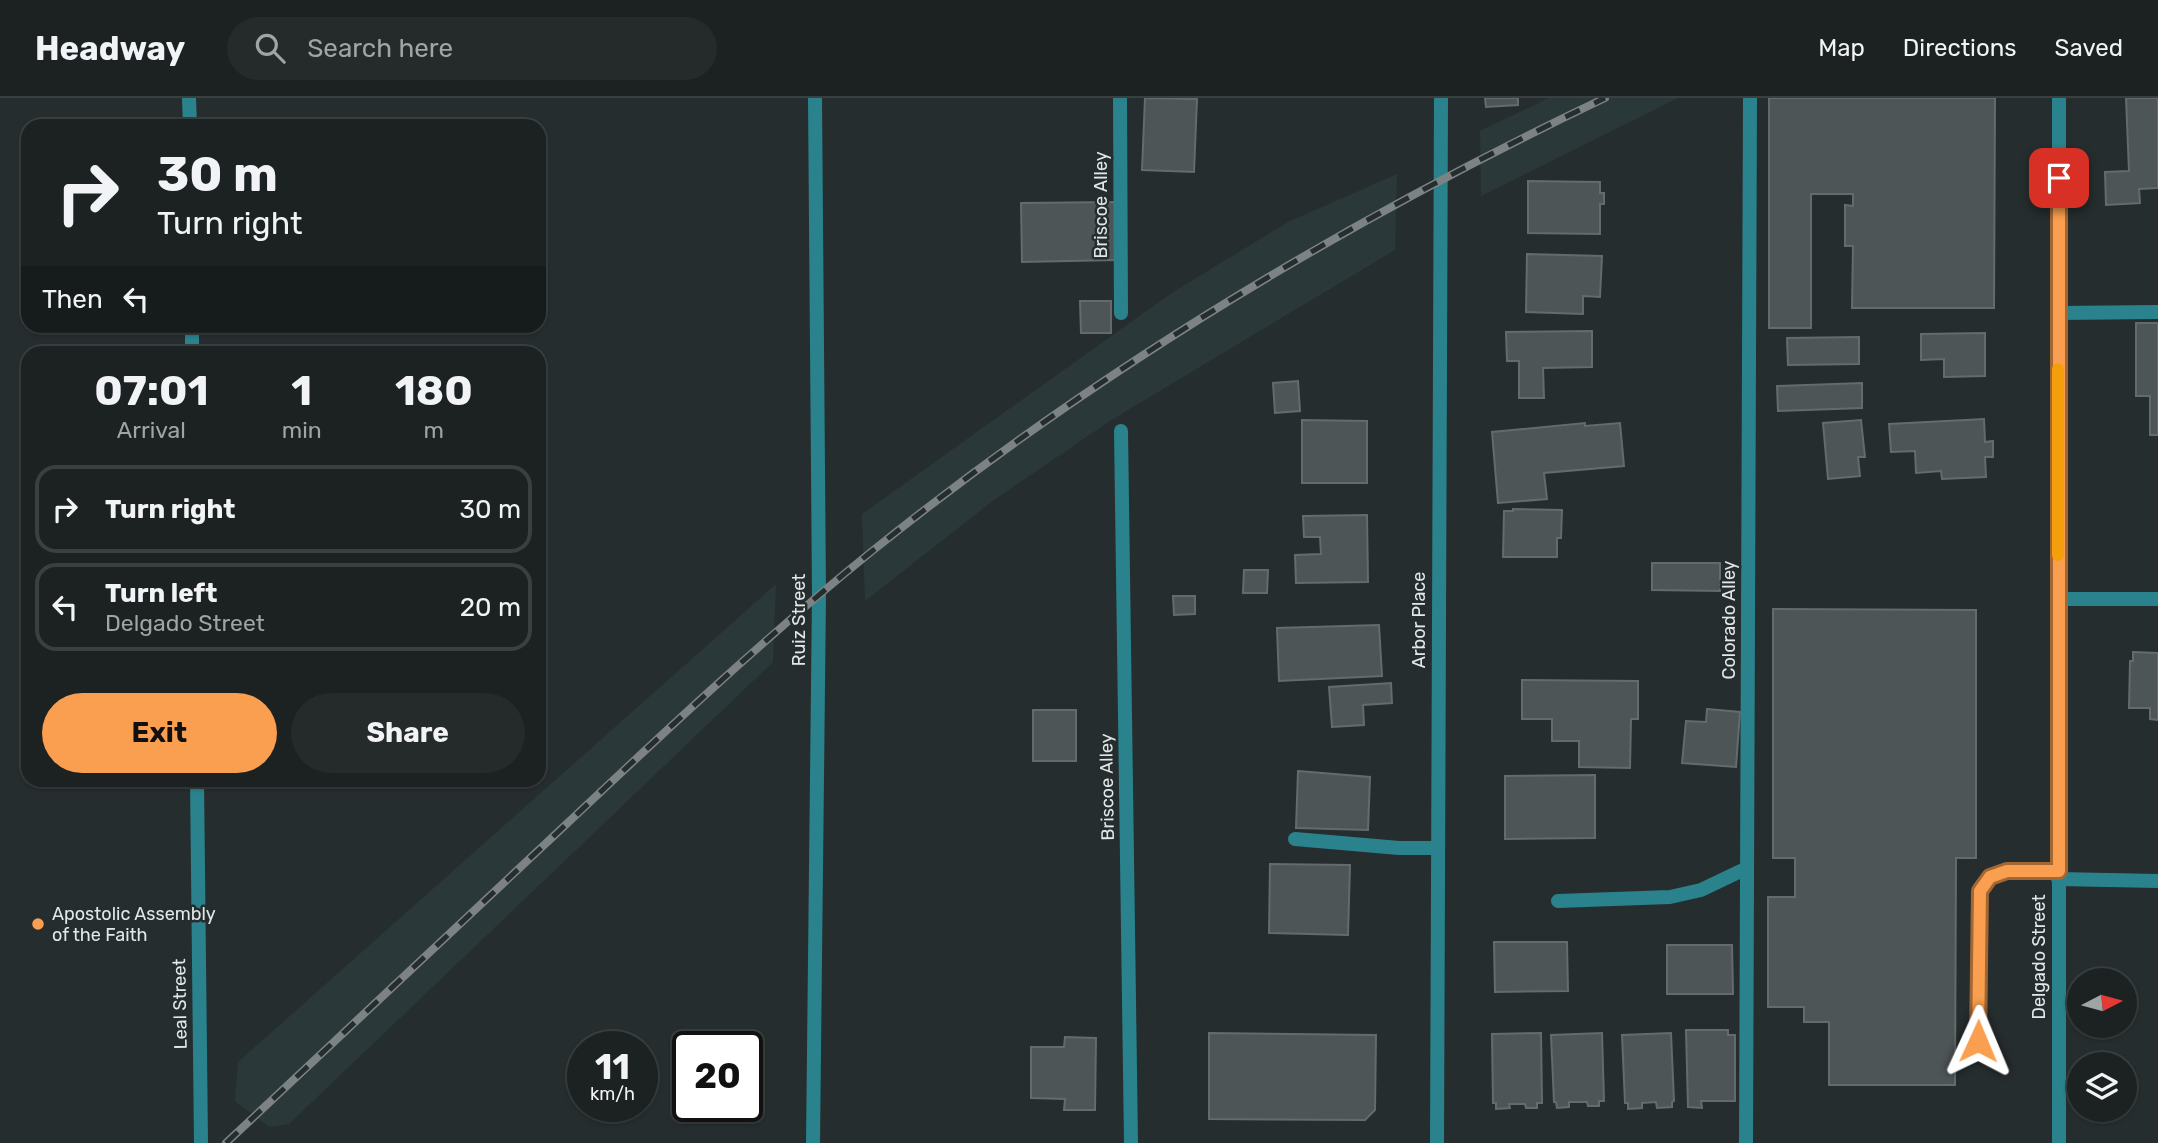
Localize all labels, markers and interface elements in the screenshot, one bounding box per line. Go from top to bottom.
search box [227,17,717,80]
text: Headway [35,29,185,68]
icon: search [251,29,289,67]
text: Search here [307,33,453,64]
text: Map [1818,34,1865,62]
text: Directions [1903,34,2016,62]
text: Saved [2054,34,2123,62]
text: 30 m [157,145,278,203]
icon: right [42,147,133,238]
pin [2029,148,2089,208]
street label: Briscoe Alley [1090,151,1112,259]
icon: arrive [2040,159,2078,197]
text: Turn right [157,204,302,242]
icon: left [117,280,155,318]
text: Then [42,284,103,315]
text: 07:01 [94,366,209,416]
text: 1 [291,366,312,416]
text: 180 [395,366,473,416]
text: Arrival [117,416,186,444]
text: min [282,416,322,444]
text: m [424,416,444,444]
icon: right [46,490,84,528]
text: Turn right [105,494,235,525]
text: 30 m [459,494,521,525]
street label: Colorado Alley [1718,560,1740,680]
street label: Arbor Place [1408,572,1430,668]
street label: Ruiz Street [788,574,810,666]
text: Turn left [105,578,217,609]
icon: left [46,588,84,626]
text: 20 m [460,592,521,623]
text: Delgado Street [105,609,265,637]
button: Exit [42,693,277,773]
button: Share [291,693,525,773]
street label: Briscoe Alley [1095,733,1119,841]
street label: Delgado Street [2028,894,2050,1020]
place label: Apostolic Assembly of the Faith [52,903,216,946]
marker: Apostolic Assembly of the Faith [30,916,46,932]
street label: Leal Street [168,958,192,1050]
north arrow [2067,968,2137,1038]
map controls [2067,968,2137,1122]
position arrow [1941,1004,2015,1078]
speed limit sign: 20 [672,1031,763,1122]
text: 11 [595,1046,630,1088]
button: layers [2067,1052,2137,1122]
text: km/h [590,1083,635,1105]

